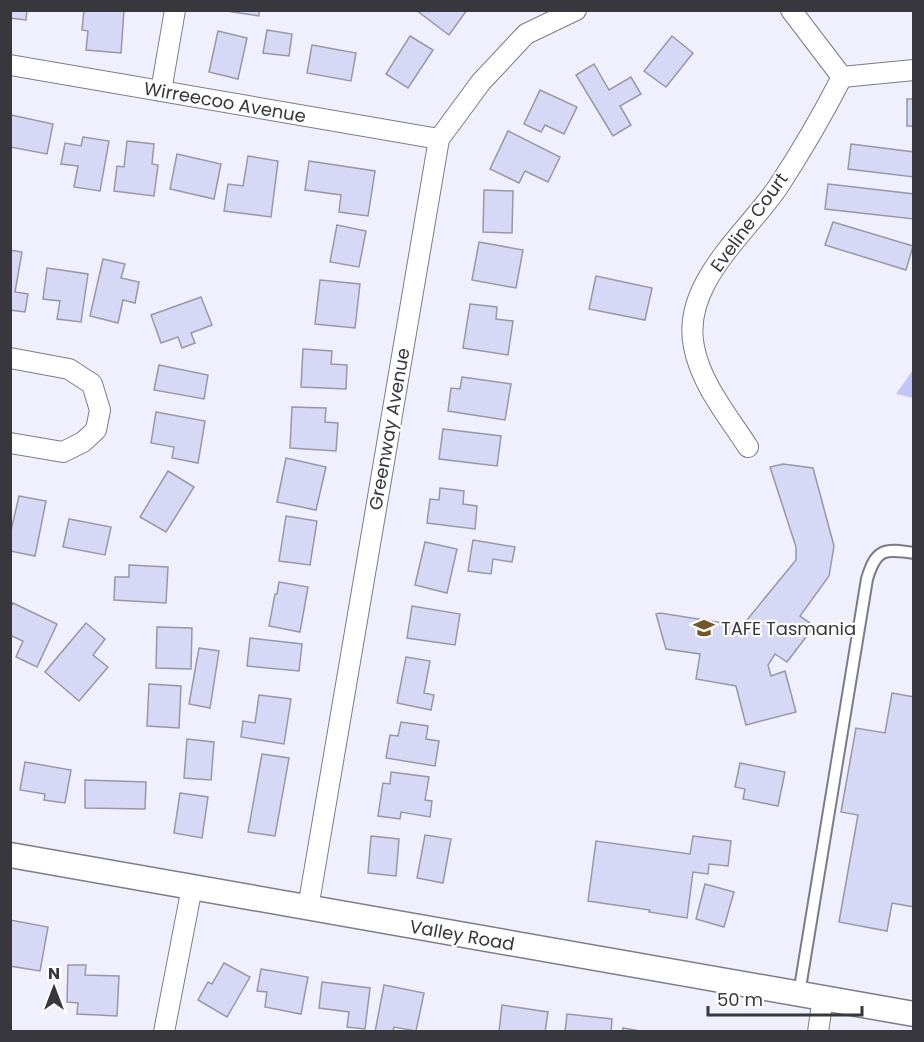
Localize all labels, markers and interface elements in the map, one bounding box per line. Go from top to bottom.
street label: Wirreecoo Avenue [142,75,308,129]
street label: Eveline Court [704,167,794,277]
street label: Greenway Avenue [362,346,416,512]
school or university icon: TAFE Tasmania [692,616,716,640]
place label: TAFE Tasmania [721,616,856,641]
street label: Valley Road [408,913,516,957]
north arrow [24,958,84,1018]
text: N [48,962,60,985]
scale bar [708,979,862,1017]
text: 50 m [717,987,763,1012]

